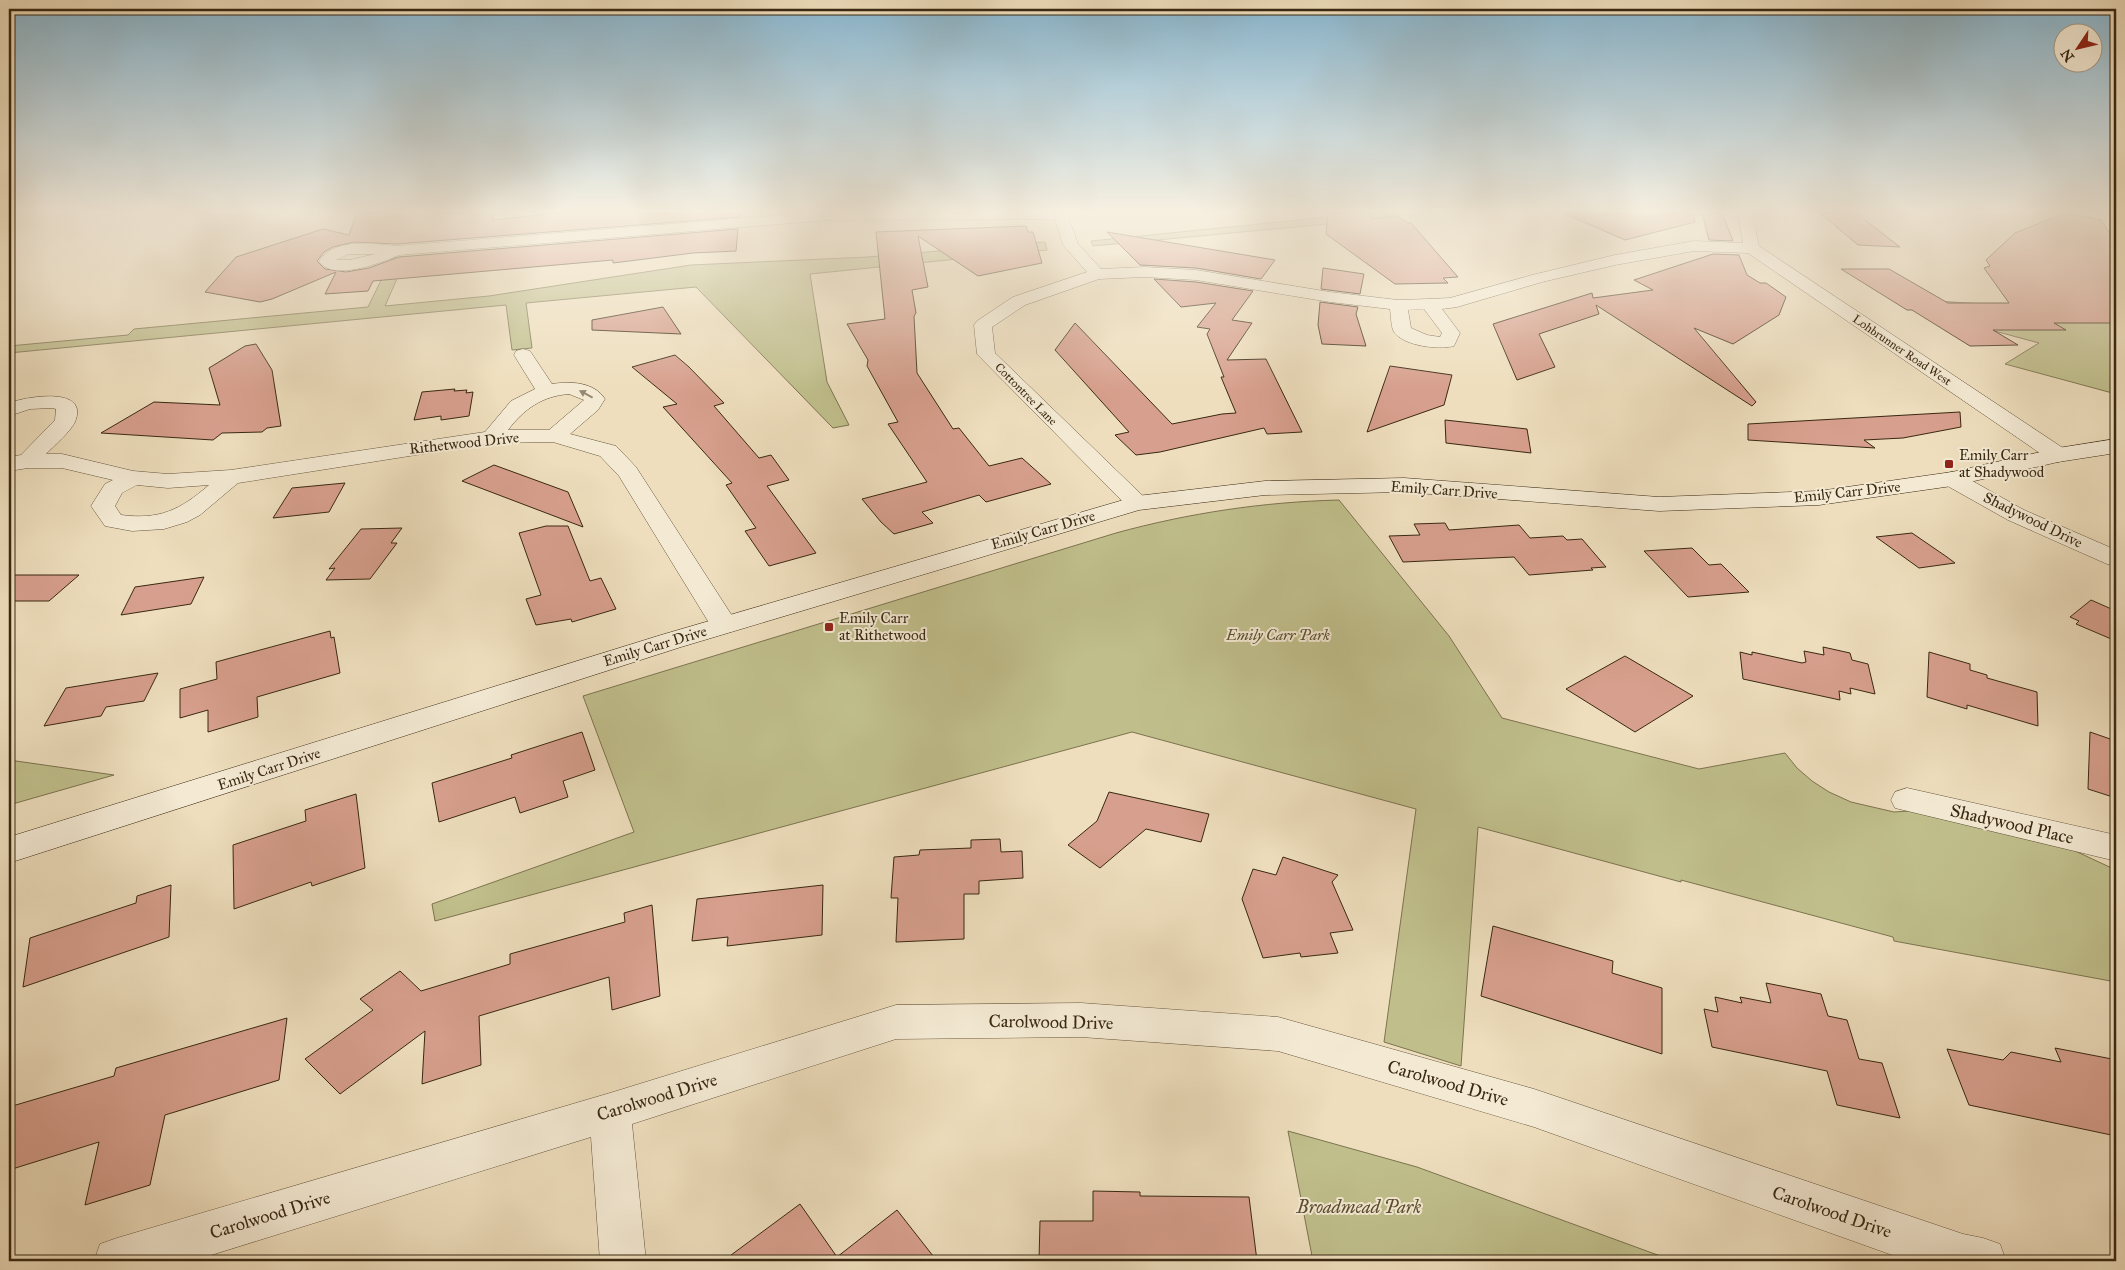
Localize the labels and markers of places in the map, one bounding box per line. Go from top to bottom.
place label: Emily Carr at Shadywood [1959,446,2045,481]
marker: Emily Carr at Shadywood [1943,458,1955,470]
place label: Emily Carr at Rithetwood [839,609,927,644]
marker: Emily Carr at Rithetwood [823,621,835,633]

